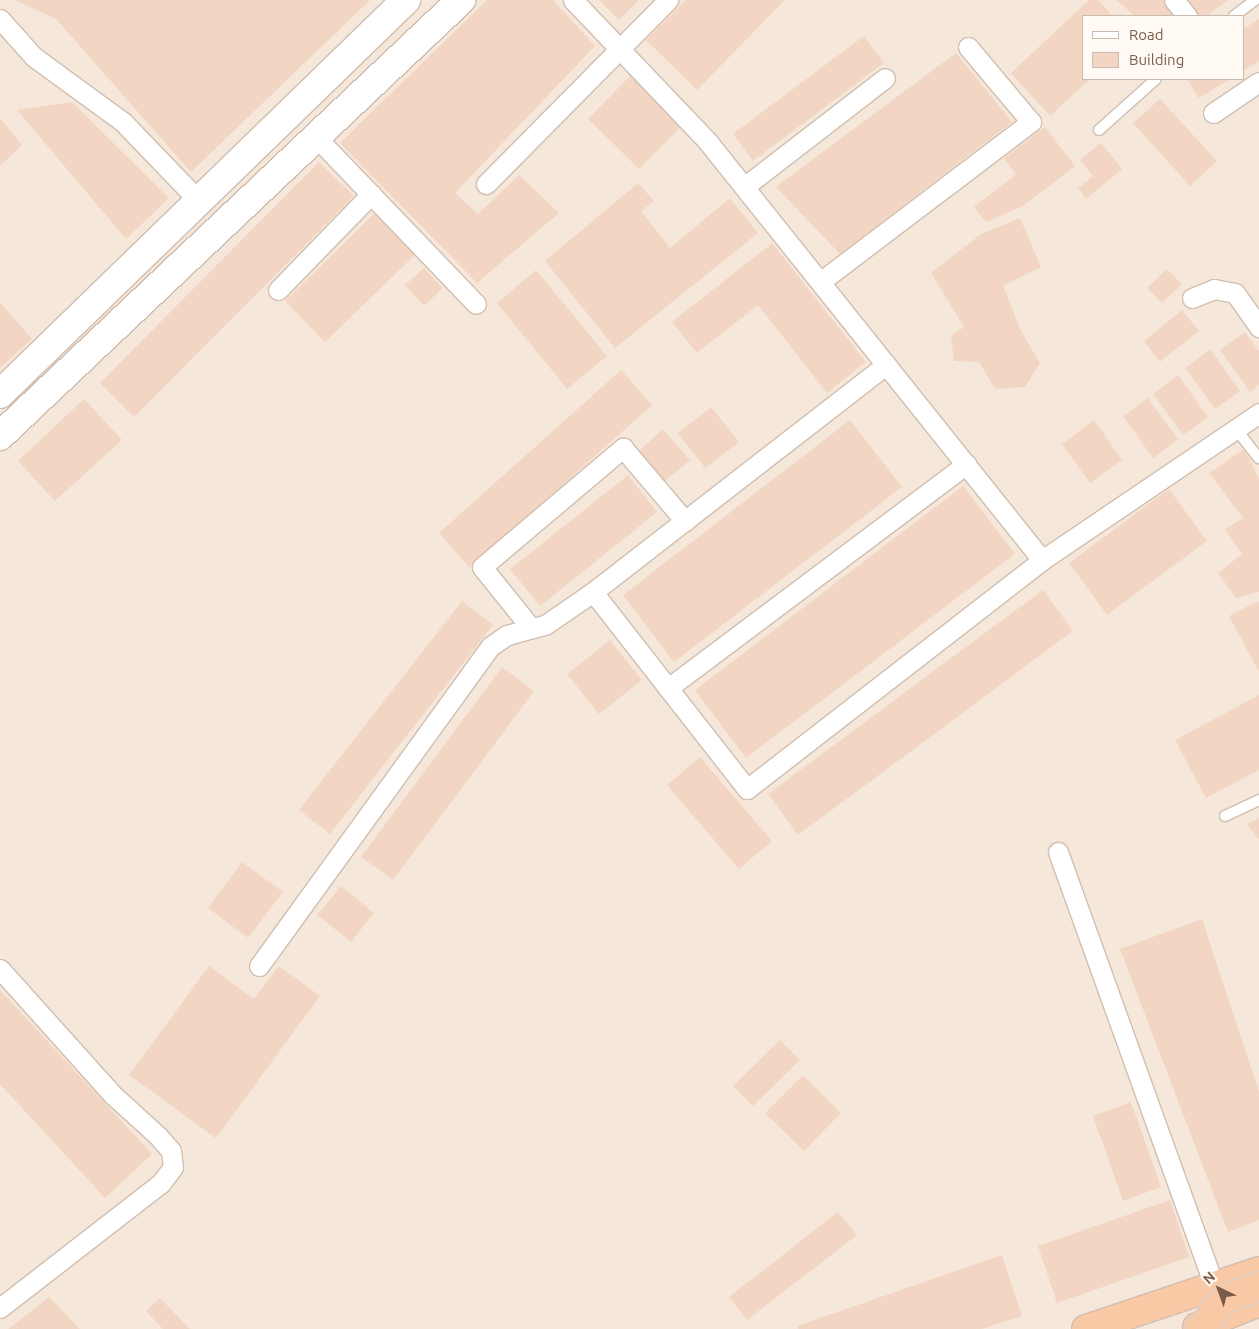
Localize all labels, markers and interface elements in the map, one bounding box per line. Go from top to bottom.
legend [1082,15,1244,80]
text: Road [1129,26,1164,43]
text: Building [1129,51,1184,68]
north arrow [1194,1264,1244,1314]
text: N [1200,1268,1218,1287]

